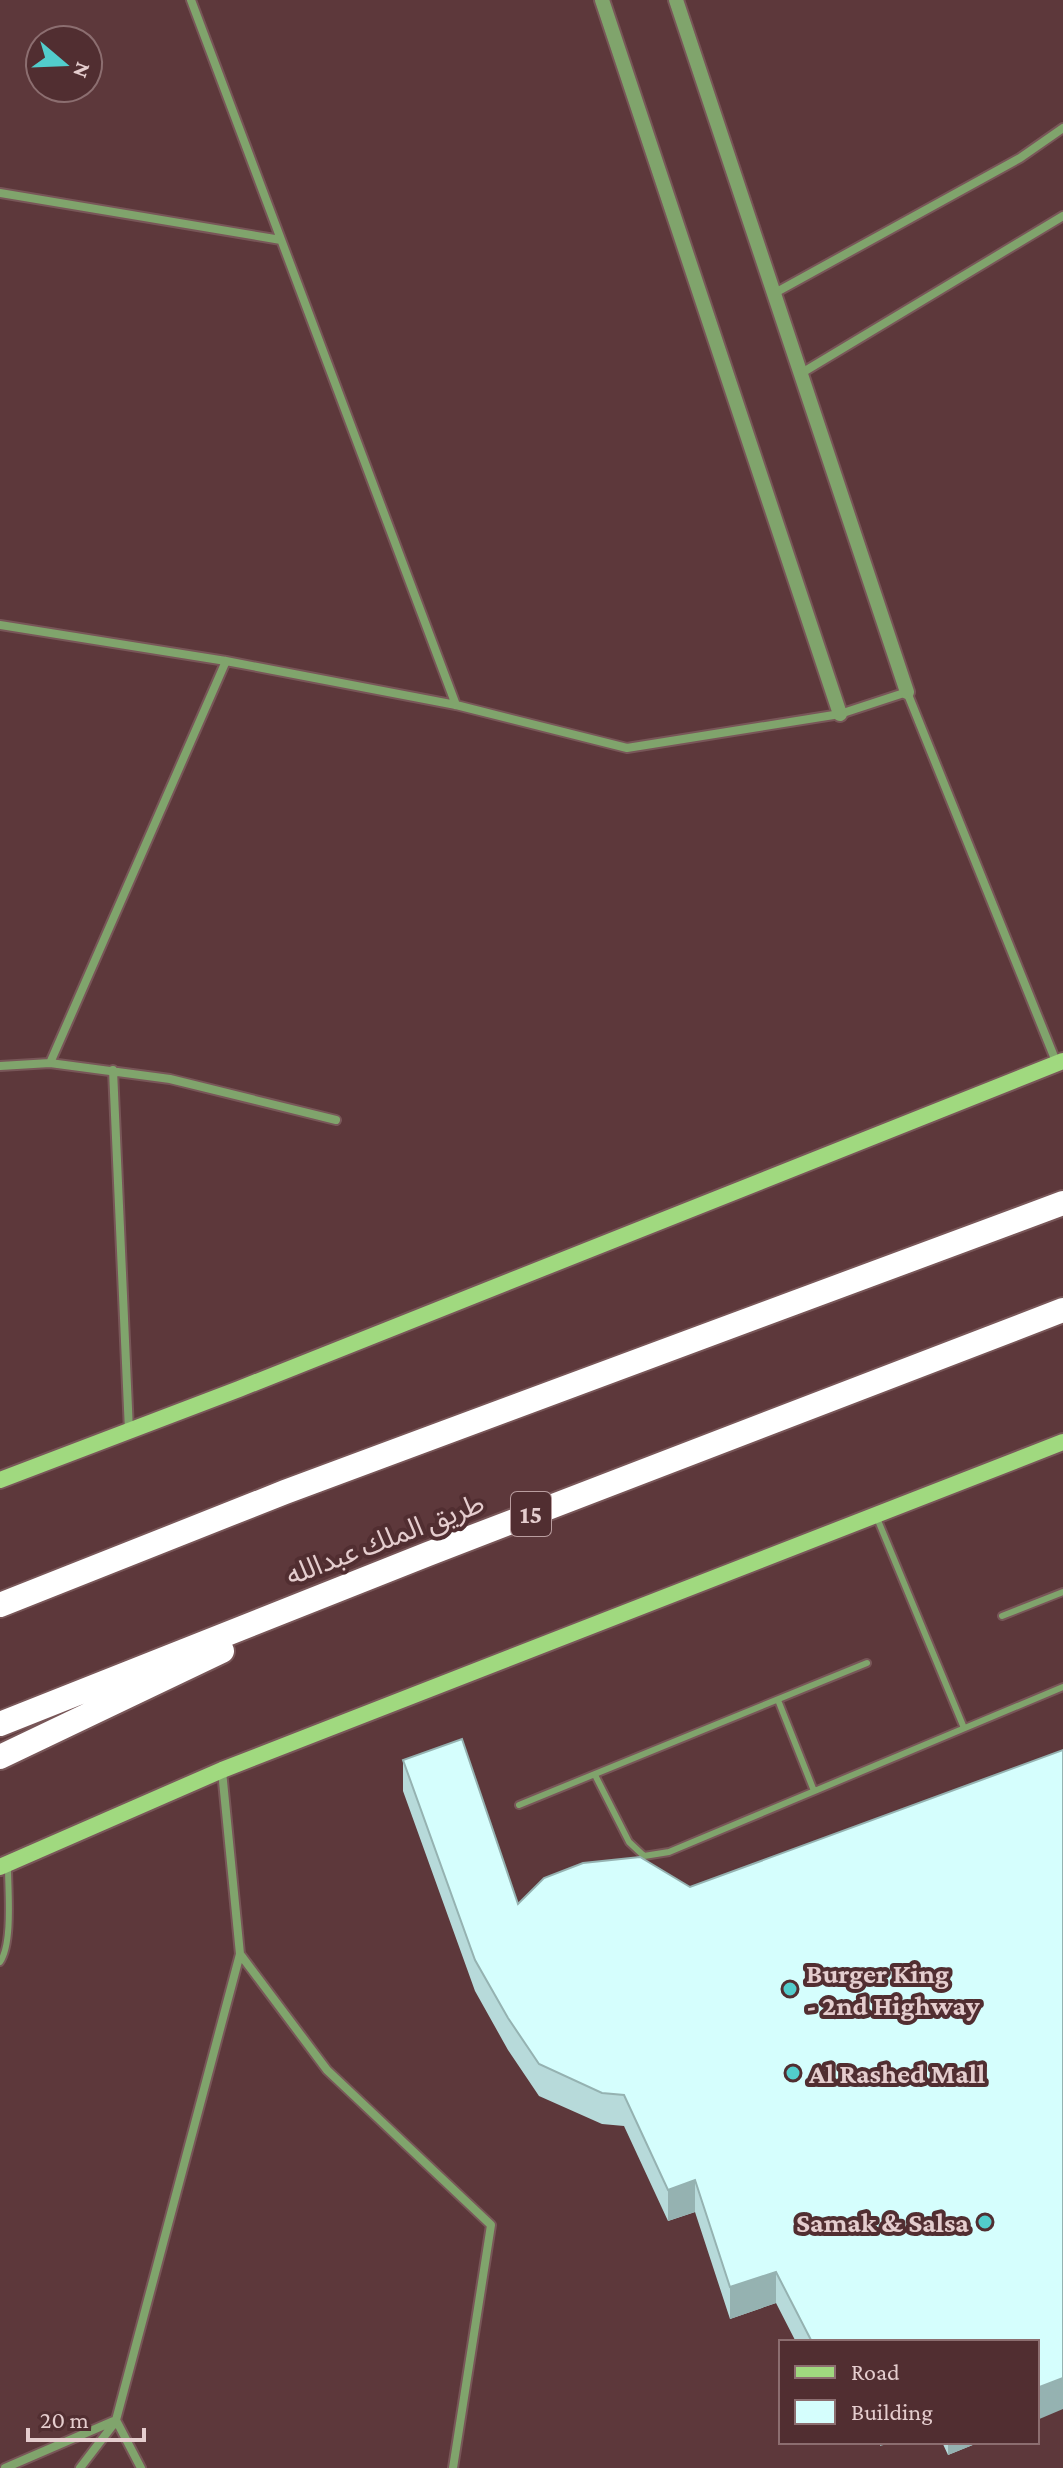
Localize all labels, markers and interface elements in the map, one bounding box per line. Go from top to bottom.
north arrow [24,24,104,104]
text: N [68,59,97,82]
street label: طريق الملك عبدالله [282,1487,489,1593]
road number: 15 [511,1492,551,1536]
place label: Burger King - 2nd Highway [806,1958,980,2021]
marker: Burger King - 2nd Highway [781,1980,799,1998]
place label: Al Rashed Mall [808,2058,985,2089]
marker: Al Rashed Mall [784,2064,802,2082]
place label: Samak & Salsa [796,2207,969,2238]
marker: Samak & Salsa [976,2213,994,2231]
legend [779,2340,1039,2444]
text: Road [851,2358,900,2385]
scale bar [28,2392,144,2442]
text: Building [851,2398,933,2425]
text: 20 m [40,2406,89,2433]

